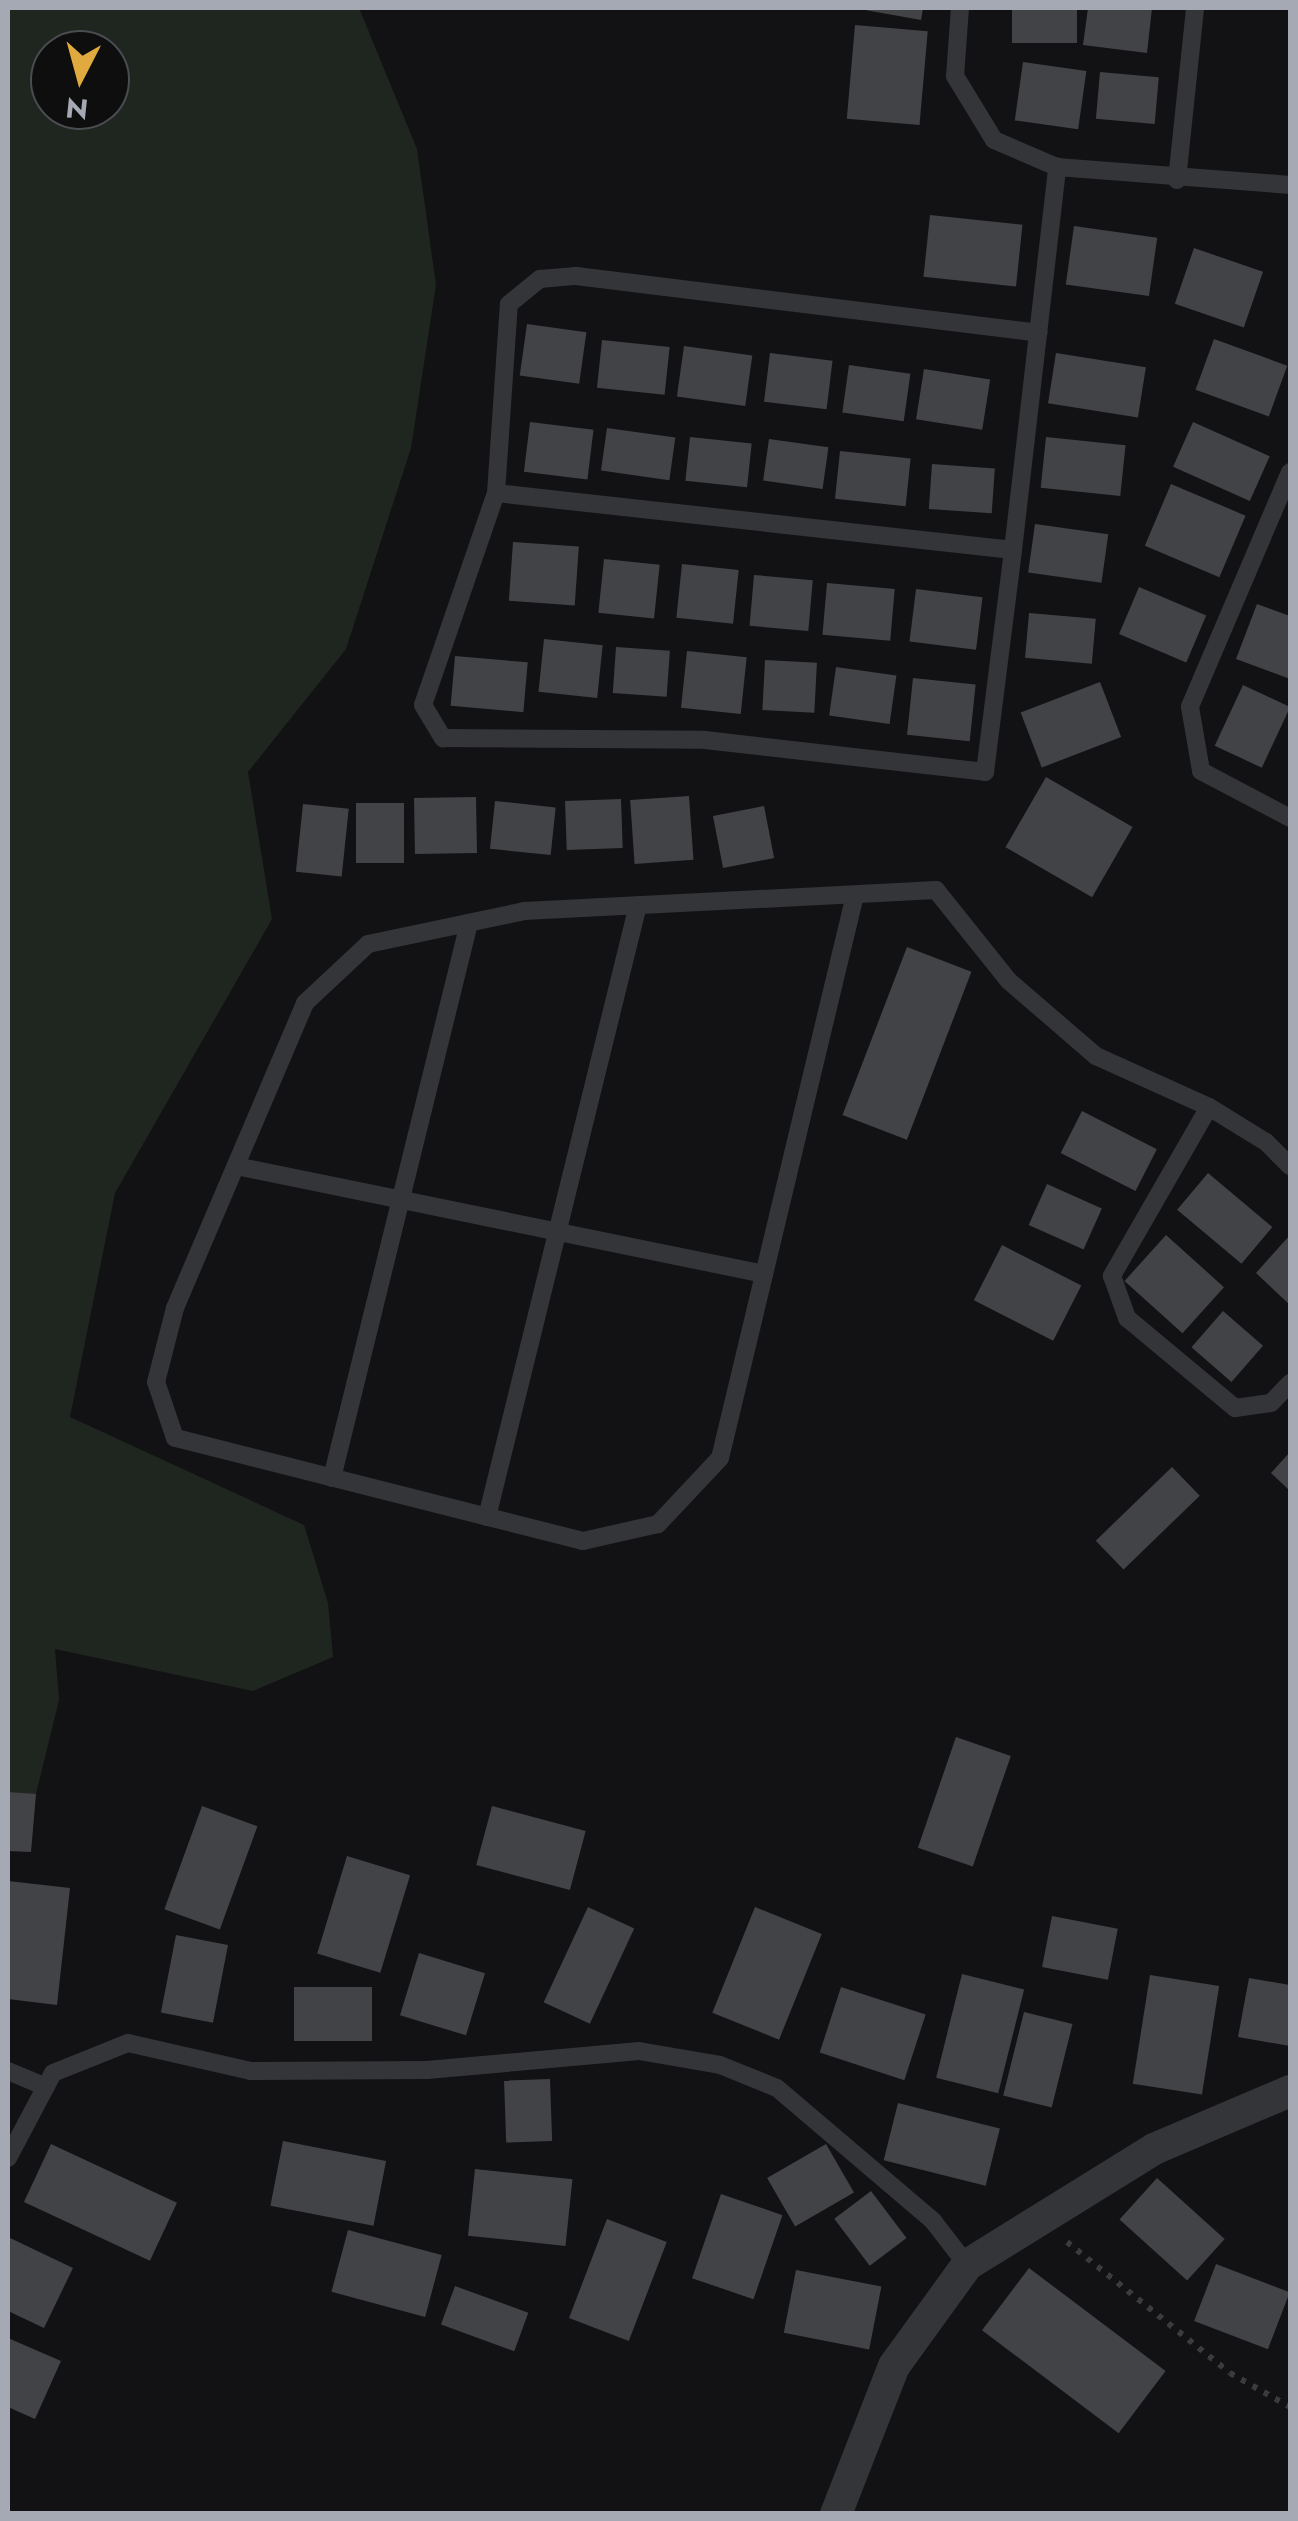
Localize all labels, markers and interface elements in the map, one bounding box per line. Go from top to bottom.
north arrow [30,30,130,130]
text: N [64,87,90,130]

